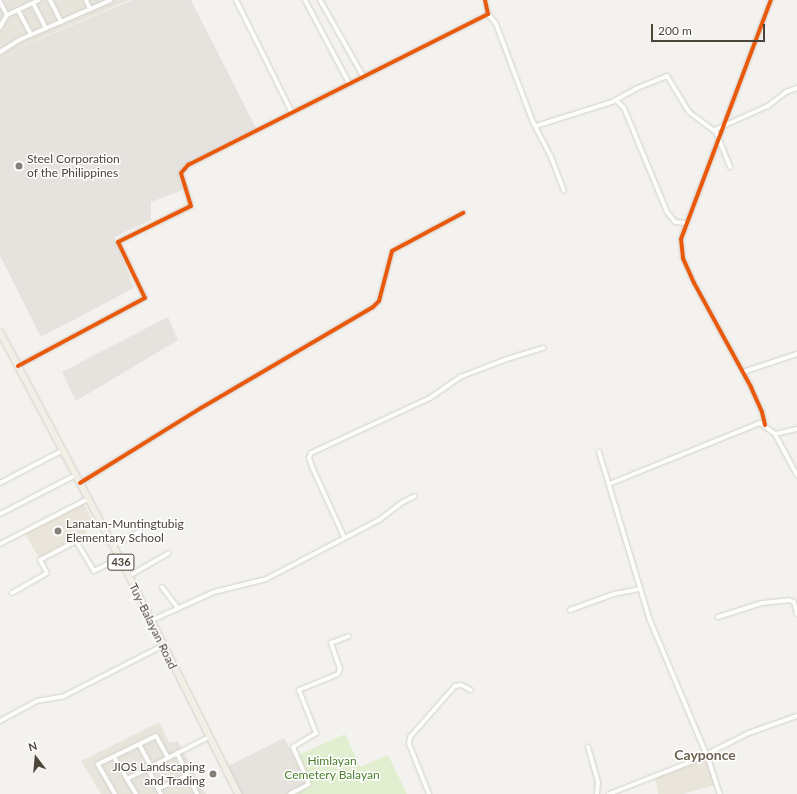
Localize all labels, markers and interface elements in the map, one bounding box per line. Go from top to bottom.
scale bar [653,16,767,42]
text: 200 m [658,23,692,38]
place label: Steel Corporation of the Philippines [27,152,120,180]
marker: Steel Corporation of the Philippines [14,161,24,171]
place label: Lanatan-Muntingtubig Elementary School [66,517,184,545]
marker: Lanatan-Muntingtubig Elementary School [53,526,63,536]
road number: 436 [107,553,135,571]
street label: Tuy-Balayan Road [126,581,180,671]
north arrow [16,738,56,778]
text: N [27,739,38,753]
district label: Cayponce [674,747,736,763]
park label: Himlayan Cemetery Balayan [284,754,380,782]
place label: JIOS Landscaping and Trading [112,760,205,788]
marker: JIOS Landscaping and Trading [208,769,218,779]

